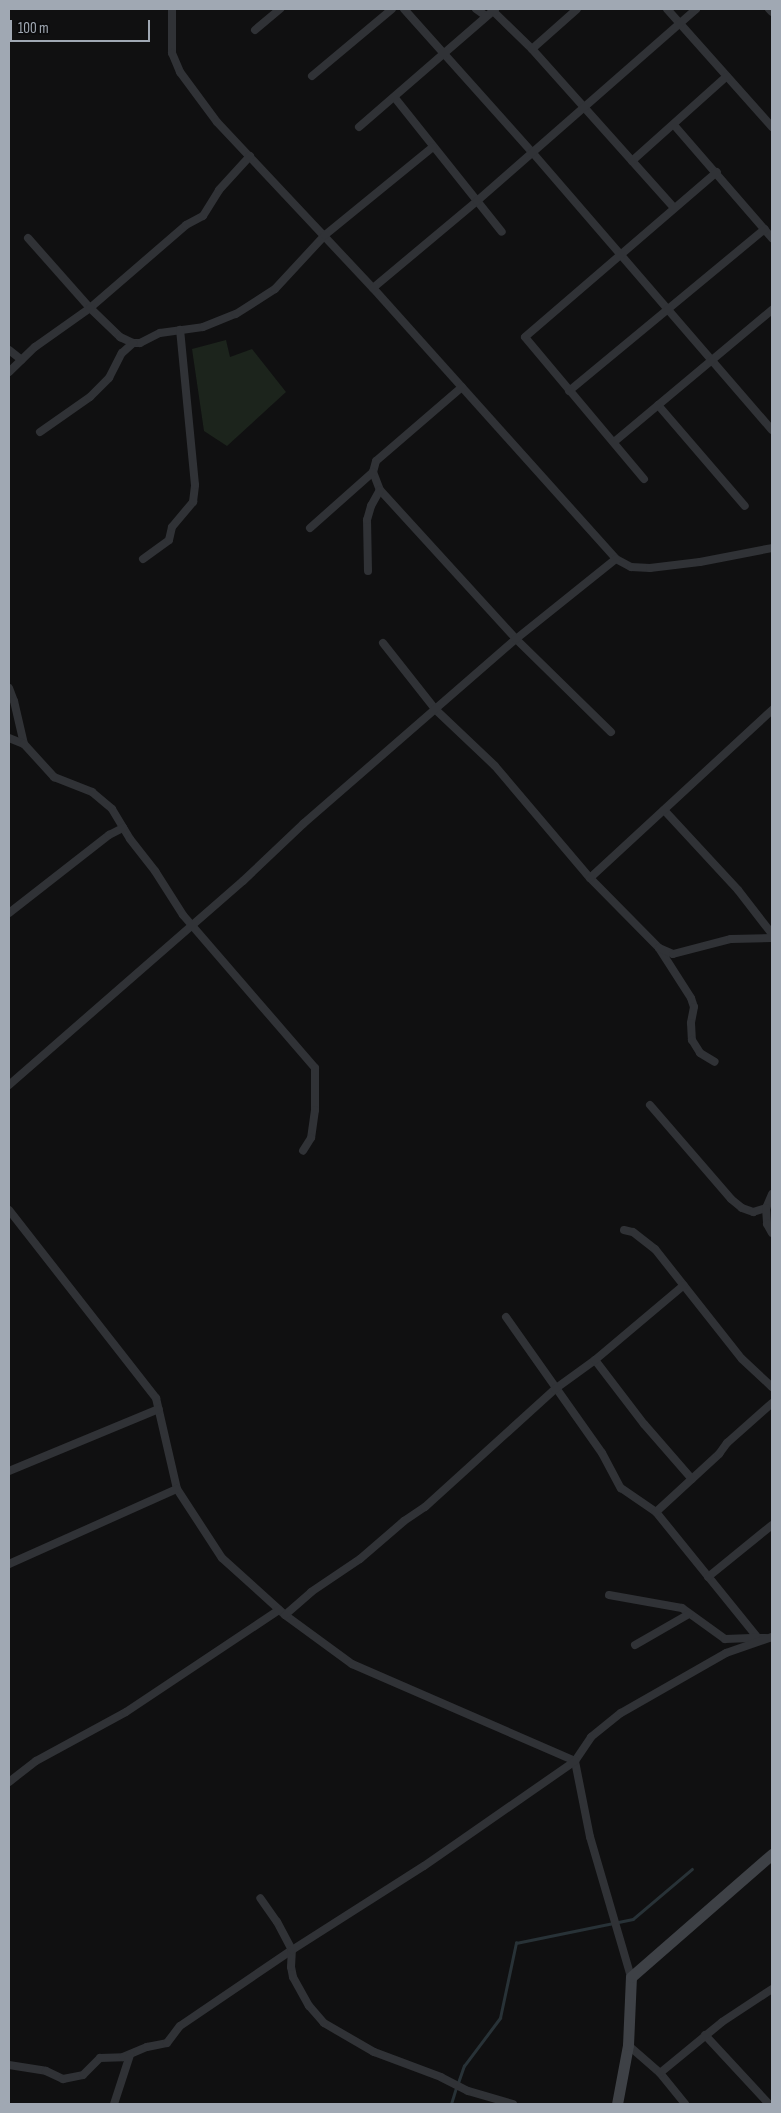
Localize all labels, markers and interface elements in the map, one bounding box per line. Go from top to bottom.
scale bar [12,10,152,42]
text: 100 m [18,19,49,38]

